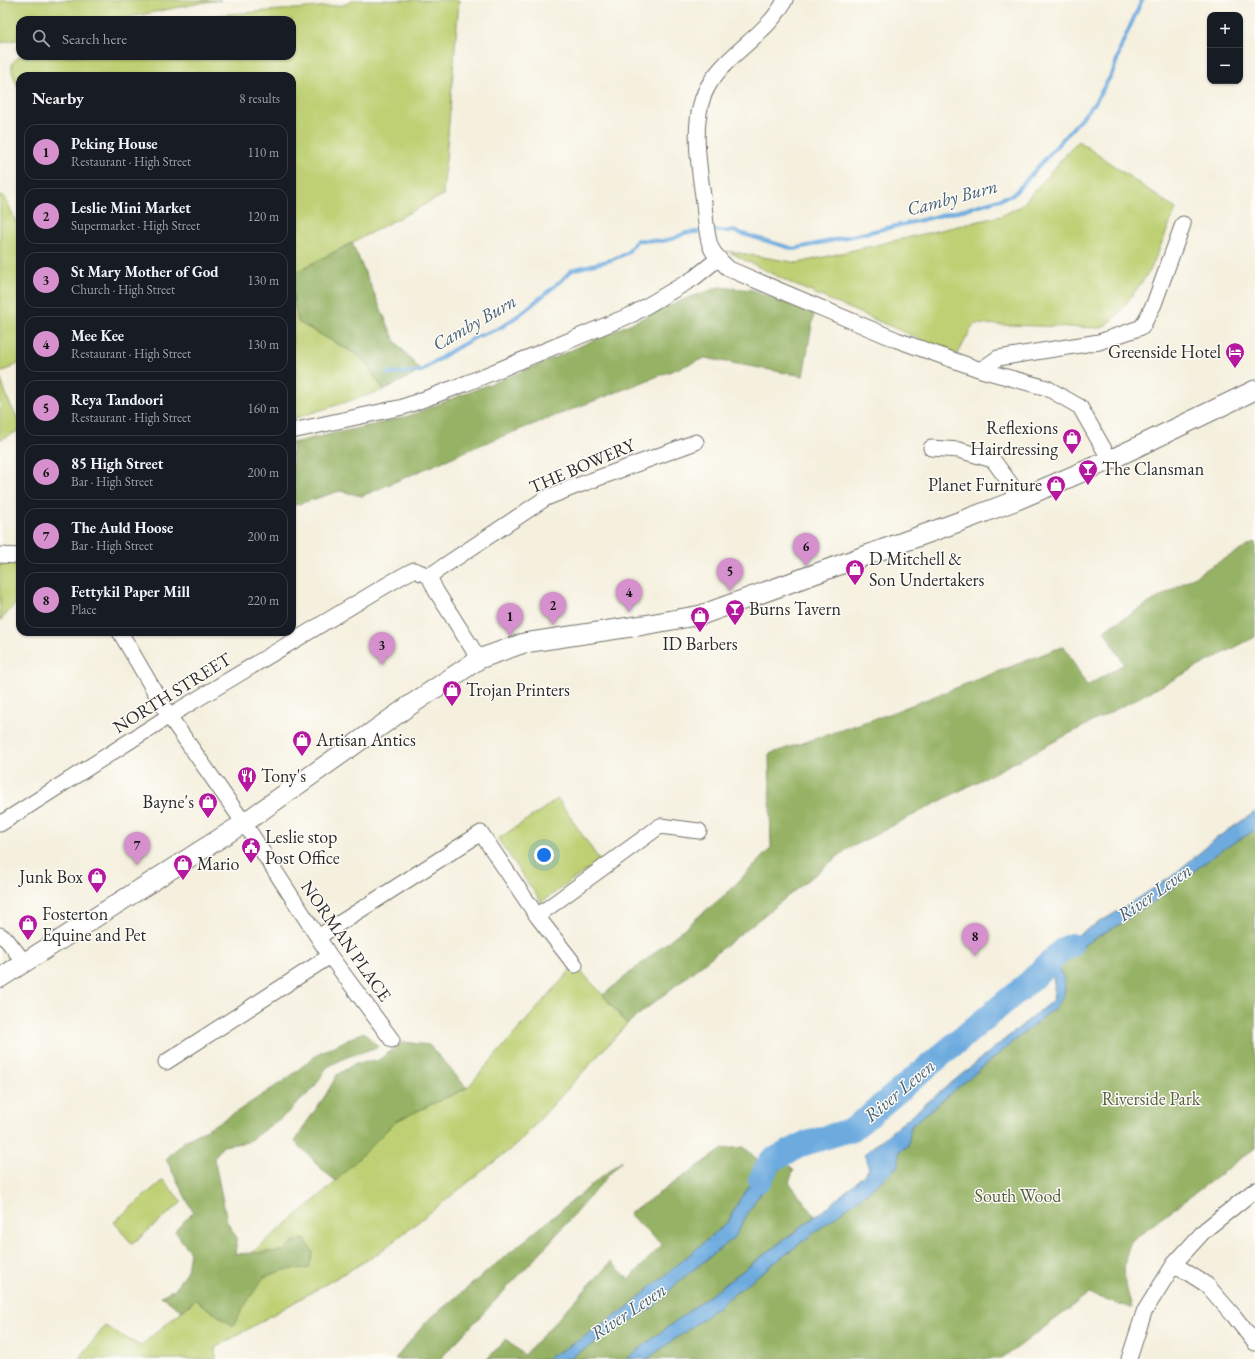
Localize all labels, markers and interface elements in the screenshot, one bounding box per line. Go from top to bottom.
map controls [1207,12,1243,84]
button: + [1207,12,1243,48]
search box [16,16,296,60]
icon: search [30,27,52,49]
text: Search here [62,29,127,48]
button: − [1207,48,1243,84]
text: Nearby [32,87,84,109]
text: 8 results [239,90,280,107]
text: Peking House [71,134,158,153]
text: 1 [43,144,49,161]
text: 110 m [248,144,279,161]
text: Restaurant · High Street [71,153,191,170]
water label: Camby Burn [904,173,1000,222]
text: Leslie Mini Market [71,198,191,217]
text: 2 [43,208,49,225]
text: 120 m [248,208,279,225]
text: Supermarket · High Street [71,217,200,234]
text: St Mary Mother of God [71,262,219,281]
text: 3 [43,272,49,289]
text: 130 m [248,272,279,289]
text: Church · High Street [71,281,175,298]
water label: Camby Burn [428,288,521,357]
text: Mee Kee [71,326,124,345]
text: 4 [43,336,49,353]
text: 130 m [248,336,279,353]
place label: Greenside Hotel [1108,340,1221,363]
hotel icon: Greenside Hotel [1224,341,1246,369]
text: Restaurant · High Street [71,345,191,362]
text: Reya Tandoori [71,390,163,409]
text: 5 [43,400,49,417]
text: 160 m [248,400,279,417]
text: Restaurant · High Street [71,409,191,426]
place label: Reflexions Hairdressing [970,416,1058,460]
shop icon: Reflexions Hairdressing [1061,427,1083,455]
street label: THE BOWERY [526,432,640,498]
text: 85 High Street [71,454,163,473]
place label: The Clansman [1102,457,1205,480]
bar icon: The Clansman [1077,458,1099,486]
text: 6 [43,464,49,481]
text: 200 m [248,464,279,481]
text: Bar · High Street [71,473,153,490]
place label: Planet Furniture [928,473,1042,496]
shop icon: Planet Furniture [1045,474,1067,502]
text: The Auld Hoose [71,518,173,537]
text: 7 [43,528,49,545]
text: 200 m [248,528,279,545]
pin: 6 [793,533,819,566]
text: Bar · High Street [71,537,153,554]
place label: D Mitchell & Son Undertakers [869,547,985,591]
pin: 5 [717,558,743,591]
shop icon: D Mitchell & Son Undertakers [844,558,866,586]
pin: 4 [616,579,642,612]
text: Fettykil Paper Mill [71,582,190,601]
text: 8 [43,592,49,609]
text: 220 m [248,592,279,609]
pin: 2 [540,592,566,625]
place label: Burns Tavern [749,597,841,620]
bar icon: Burns Tavern [724,598,746,626]
text: Place [71,601,97,618]
pin: 1 [497,603,523,636]
shop icon: ID Barbers [689,605,711,633]
pin: 3 [369,632,395,665]
place label: ID Barbers [662,632,738,655]
street label: NORTH STREET [108,647,236,738]
place label: Trojan Printers [466,678,570,701]
shop icon: Trojan Printers [441,679,463,707]
place label: Artisan Antics [315,728,416,751]
shop icon: Artisan Antics [291,729,313,757]
place label: Tony's [261,764,306,787]
restaurant icon: Tony's [236,765,258,793]
place label: Bayne's [143,790,194,813]
shop icon: Bayne's [197,791,219,819]
place label: Leslie stop Post Office [265,825,340,869]
pin: 7 [124,832,150,865]
public building icon: Leslie stop Post Office [240,836,262,864]
your location [534,845,554,865]
place label: Mario [197,852,239,875]
shop icon: Mario [172,853,194,881]
water label: River Leven [1112,858,1197,927]
place label: Junk Box [17,865,83,888]
shop icon: Junk Box [86,866,108,894]
street label: NORMAN PLACE [296,876,397,1006]
place label: Fosterton Equine and Pet [42,902,147,946]
shop icon: Fosterton Equine and Pet [17,913,39,941]
pin: 8 [962,923,988,956]
water label: River Leven [858,1053,940,1128]
park label: Riverside Park [1102,1087,1201,1110]
park label: South Wood [975,1184,1062,1207]
water label: River Leven [586,1277,671,1346]

